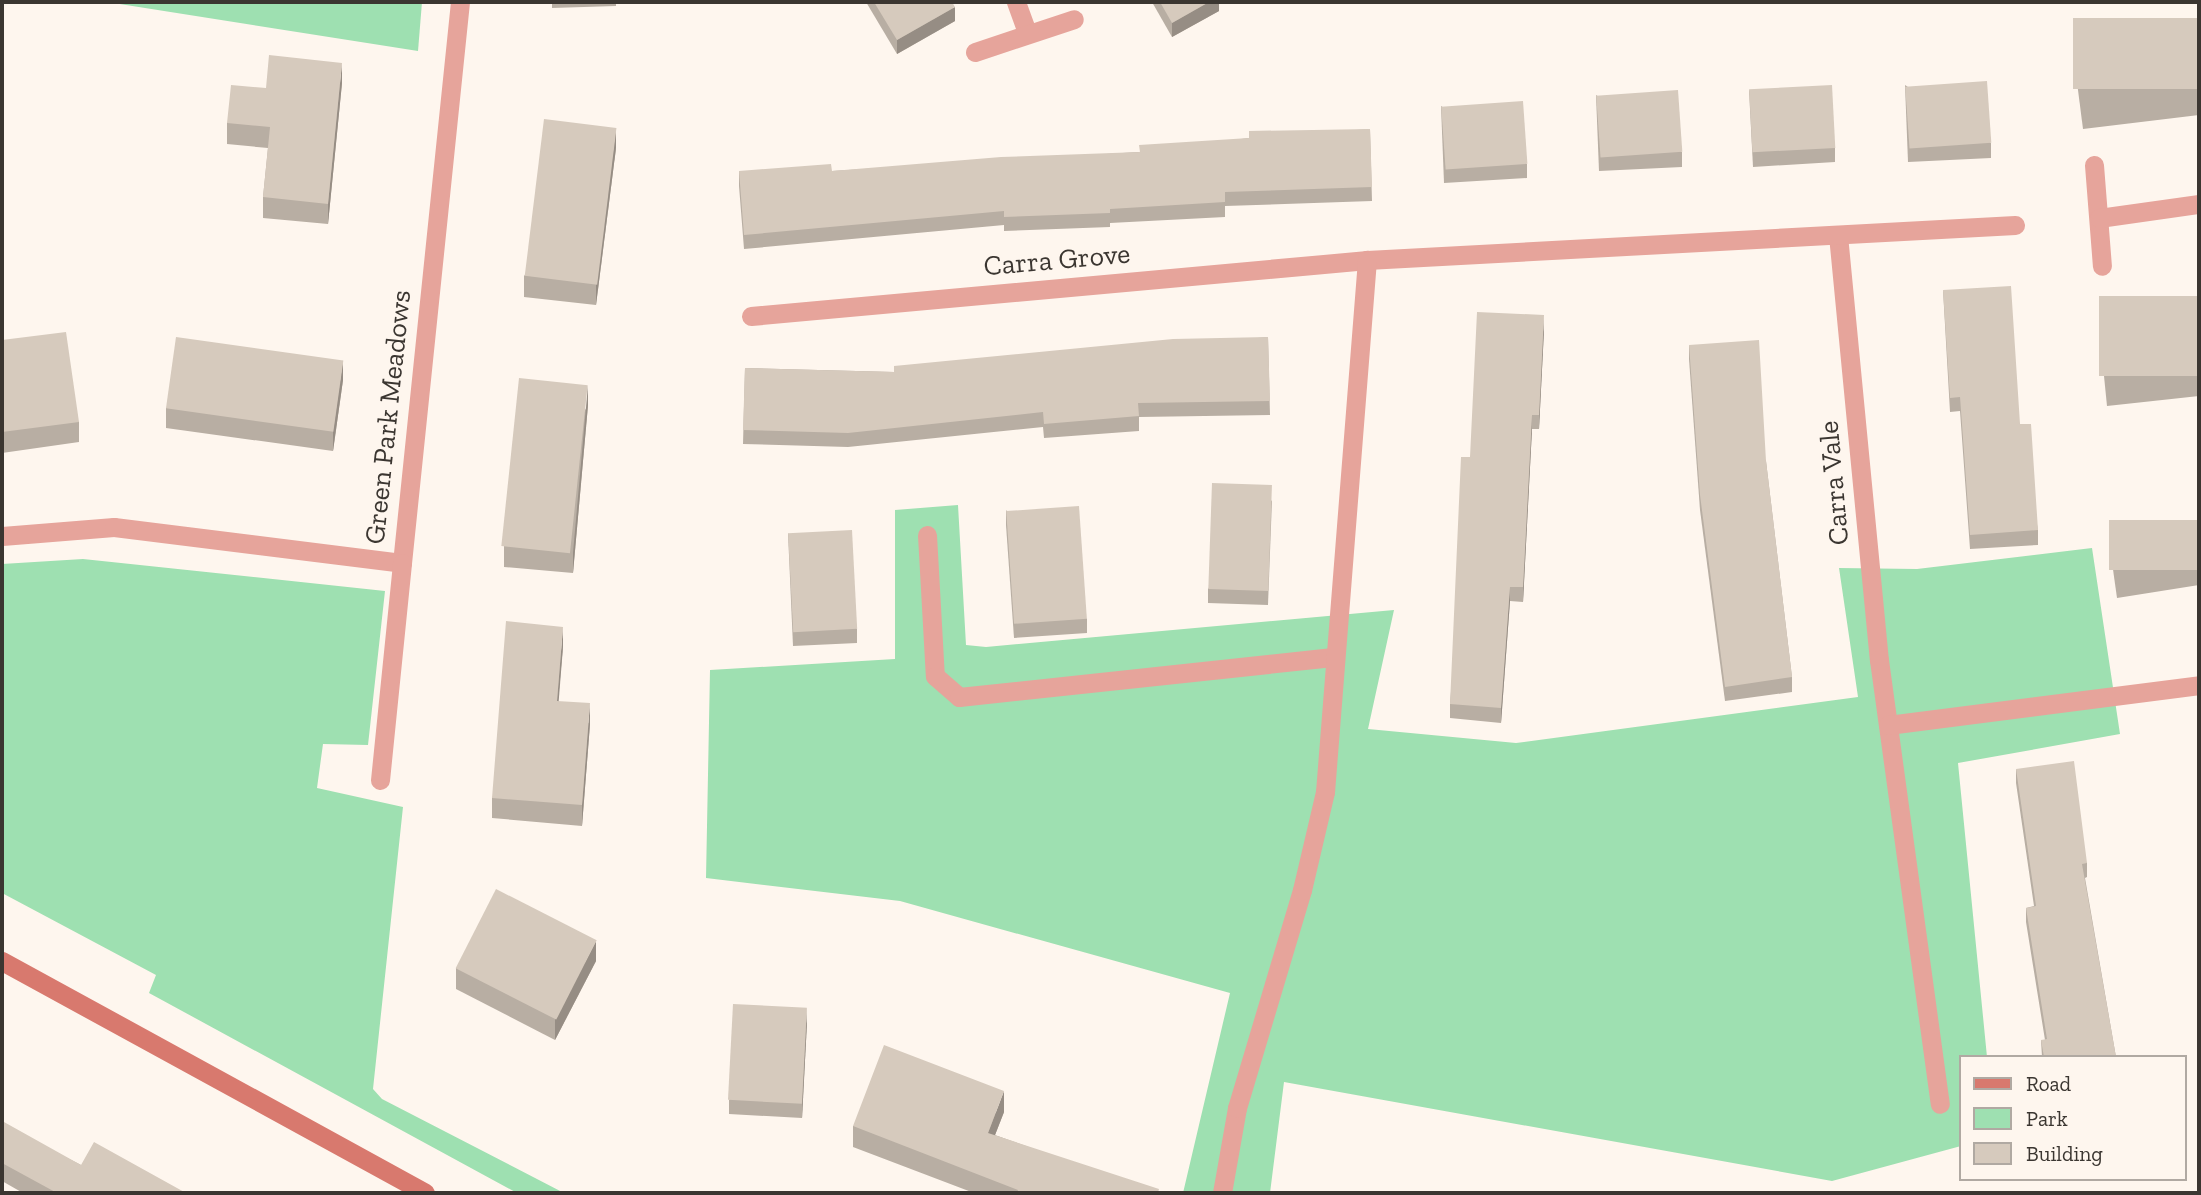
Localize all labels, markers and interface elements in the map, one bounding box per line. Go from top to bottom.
street label: Carra Grove [982,237,1132,283]
street label: Green Park Meadows [358,288,418,546]
street label: Carra Vale [1812,419,1856,547]
legend [1960,1055,2187,1181]
text: Road [2026,1071,2071,1096]
text: Park [2026,1106,2068,1131]
text: Building [2026,1141,2103,1166]

